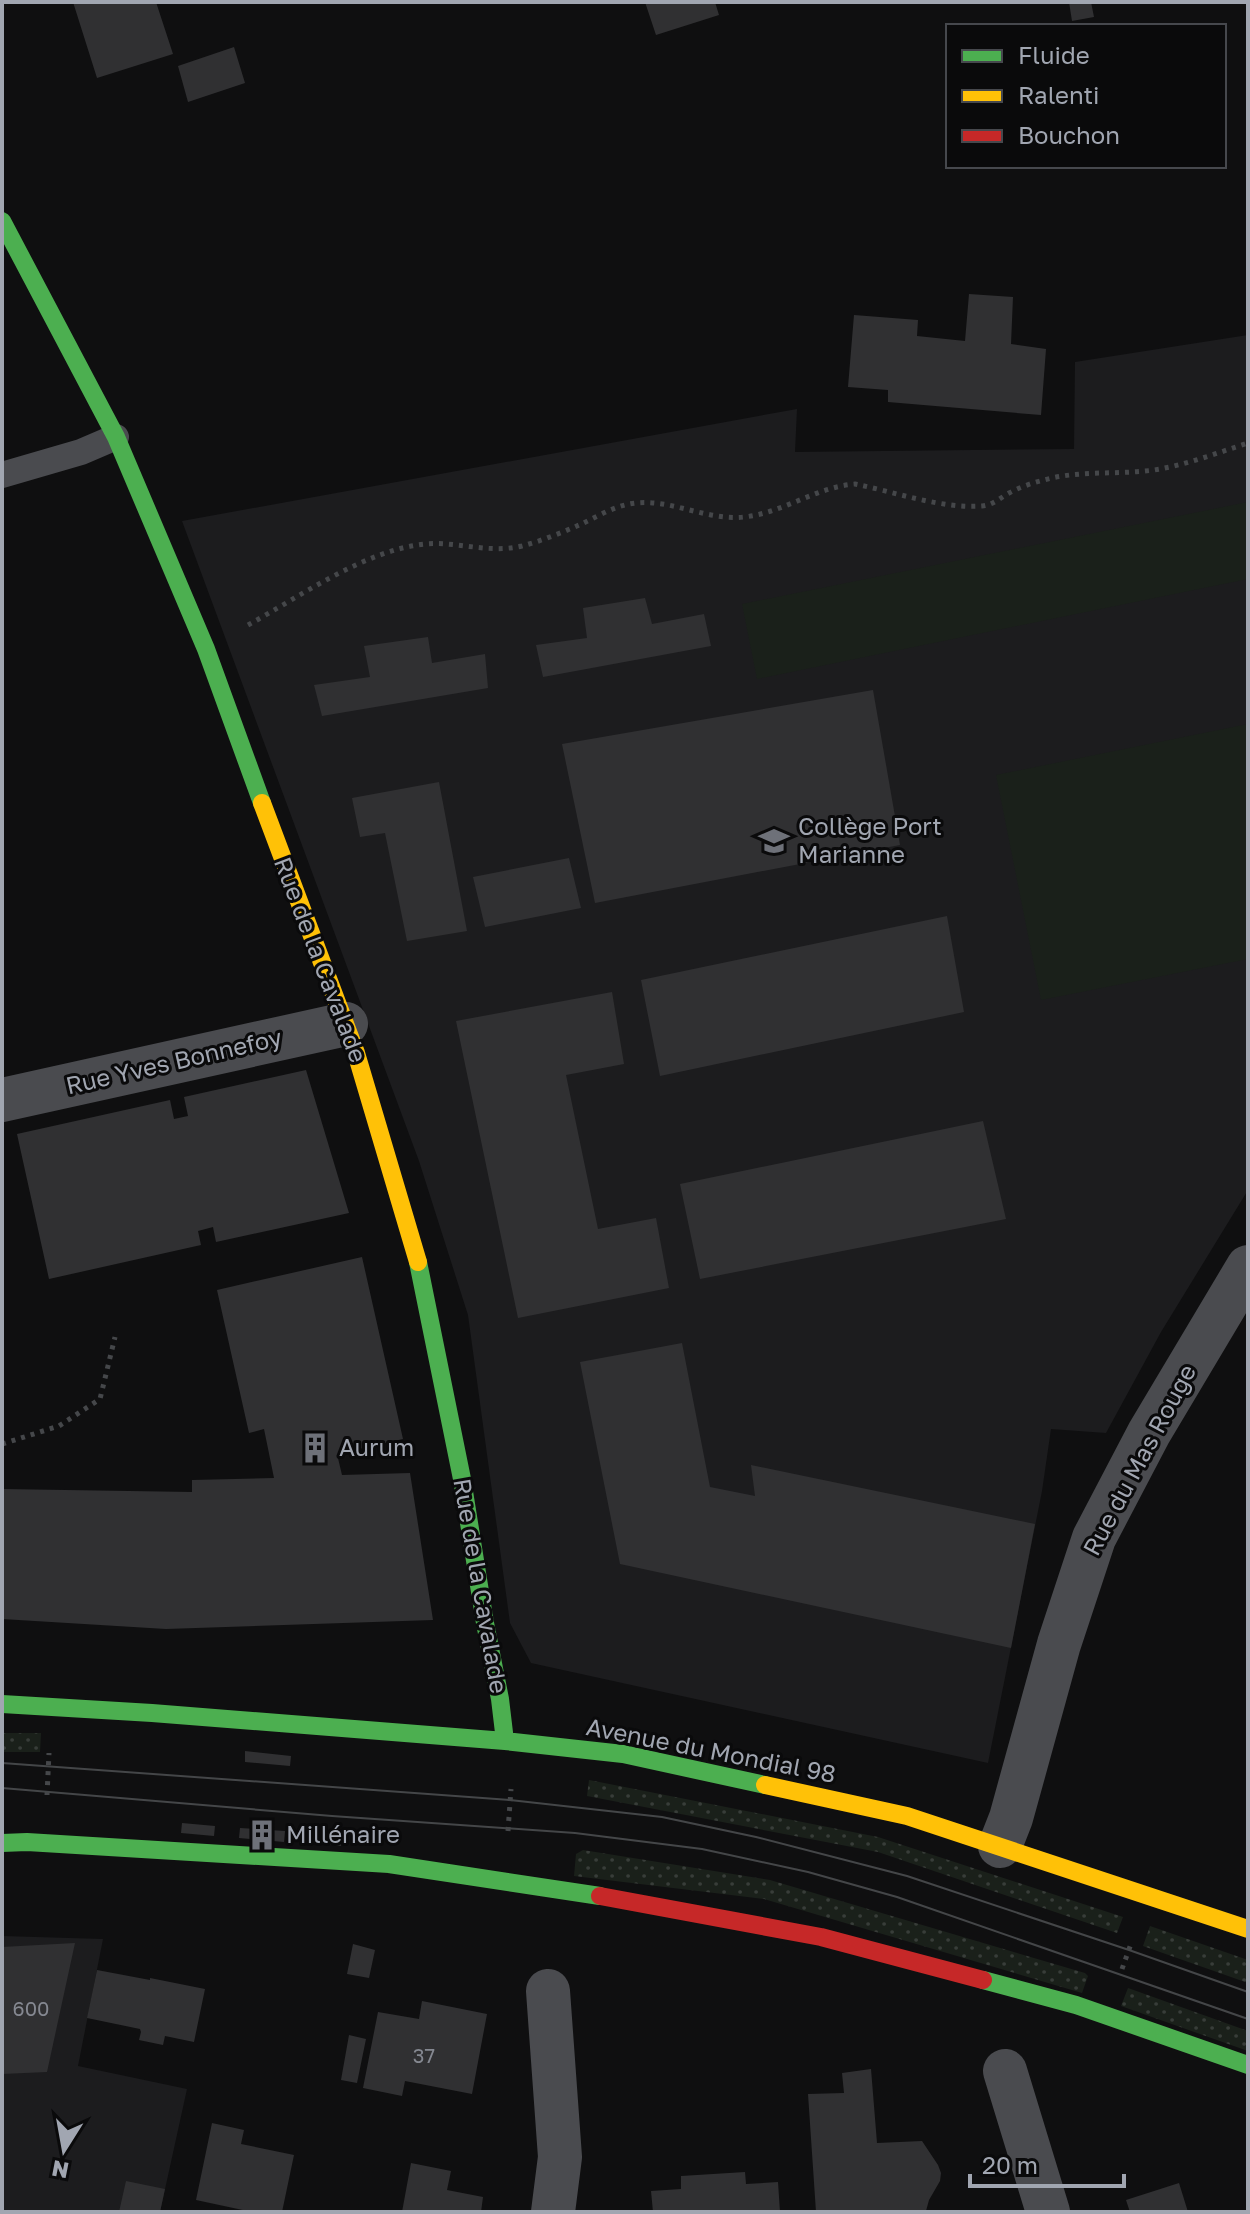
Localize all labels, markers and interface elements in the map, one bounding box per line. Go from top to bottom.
legend [946,24,1226,168]
text: Fluide [1018,40,1090,69]
text: Ralenti [1018,80,1100,109]
text: Bouchon [1018,120,1120,149]
place label: Collège Port Marianne [798,811,942,868]
school or university icon: Collège Port Marianne [757,824,791,858]
street label: Rue de la Cavalade [269,853,374,1066]
street label: Rue Yves Bonnefoy [63,1022,284,1099]
street label: Rue du Mas Rouge [1076,1359,1201,1560]
building icon: Aurum [298,1431,332,1465]
place label: Aurum [339,1432,414,1461]
street label: Rue de la Cavalade [448,1476,515,1696]
street label: Avenue du Mondial 98 [584,1711,838,1788]
building icon: Millénaire [245,1818,279,1852]
place label: Millénaire [286,1819,400,1848]
house number: 600 [13,1996,49,2020]
house number: 37 [413,2043,435,2067]
north arrow [24,2110,104,2190]
scale bar [970,2138,1124,2188]
text: 20 m [982,2150,1038,2179]
text: N [49,2155,71,2185]

